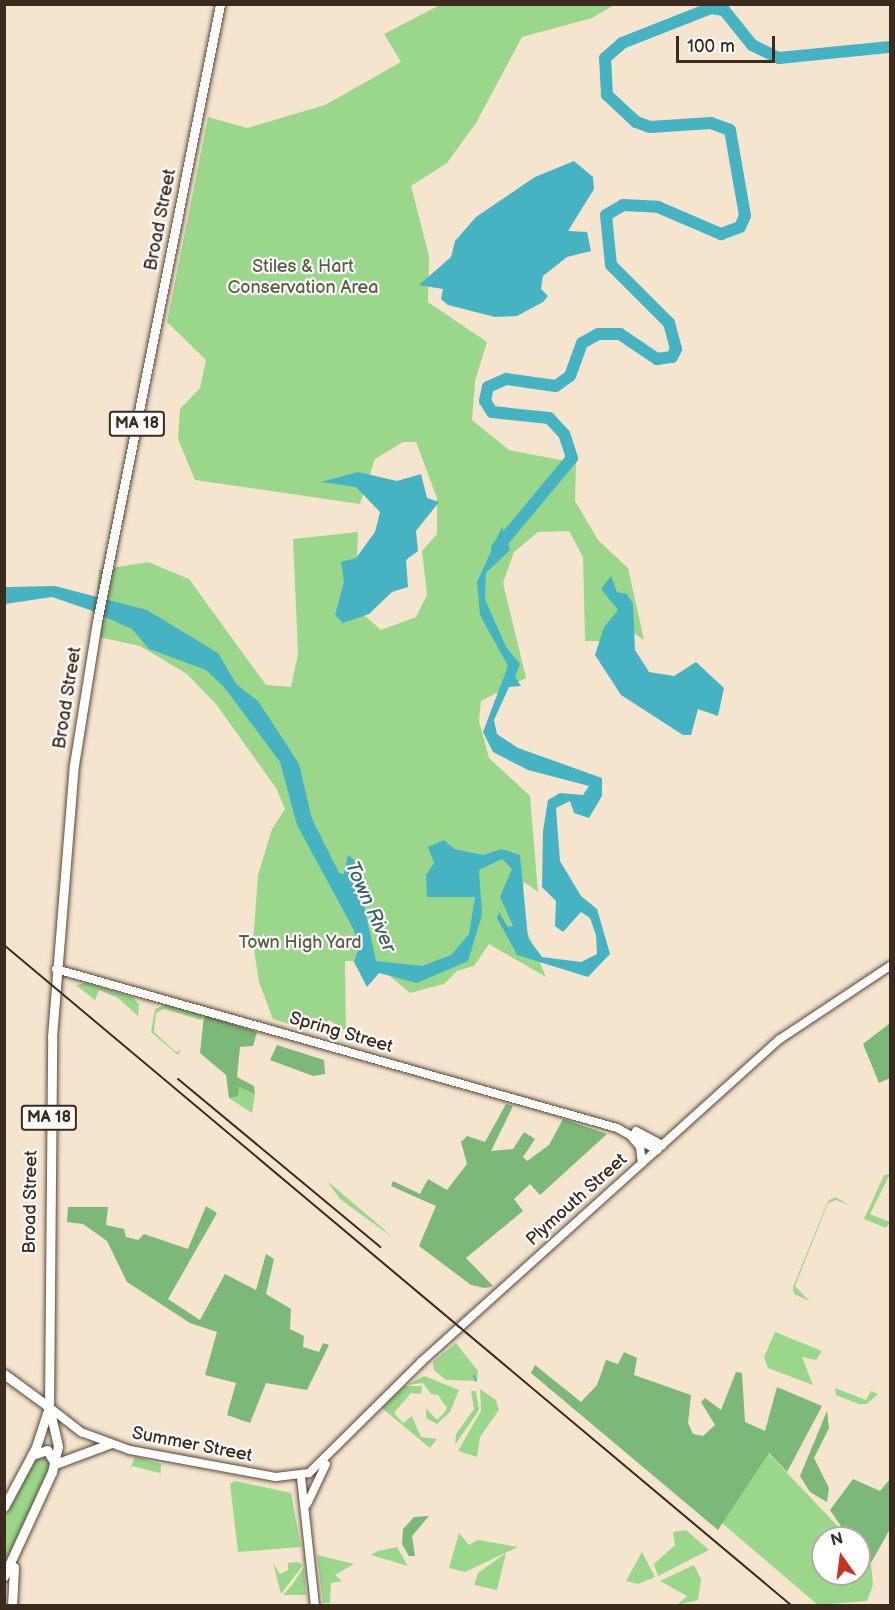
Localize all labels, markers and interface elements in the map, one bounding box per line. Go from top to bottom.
scale bar [679,24,778,62]
text: 100 m [687,36,735,57]
street label: Broad Street [141,167,181,273]
park label: Stiles & Hart Conservation Area [228,257,378,300]
road number: MA 18 [108,411,166,437]
street label: Broad Street [49,645,87,751]
water label: Town River [339,858,401,956]
park label: Town High Yard [238,932,362,954]
street label: Spring Street [287,1008,395,1058]
road number: MA 18 [20,1105,78,1131]
street label: Plymouth Street [522,1149,632,1251]
street label: Broad Street [19,1150,43,1254]
street label: Summer Street [130,1423,254,1467]
north arrow [811,1526,871,1586]
text: N [829,1529,845,1551]

